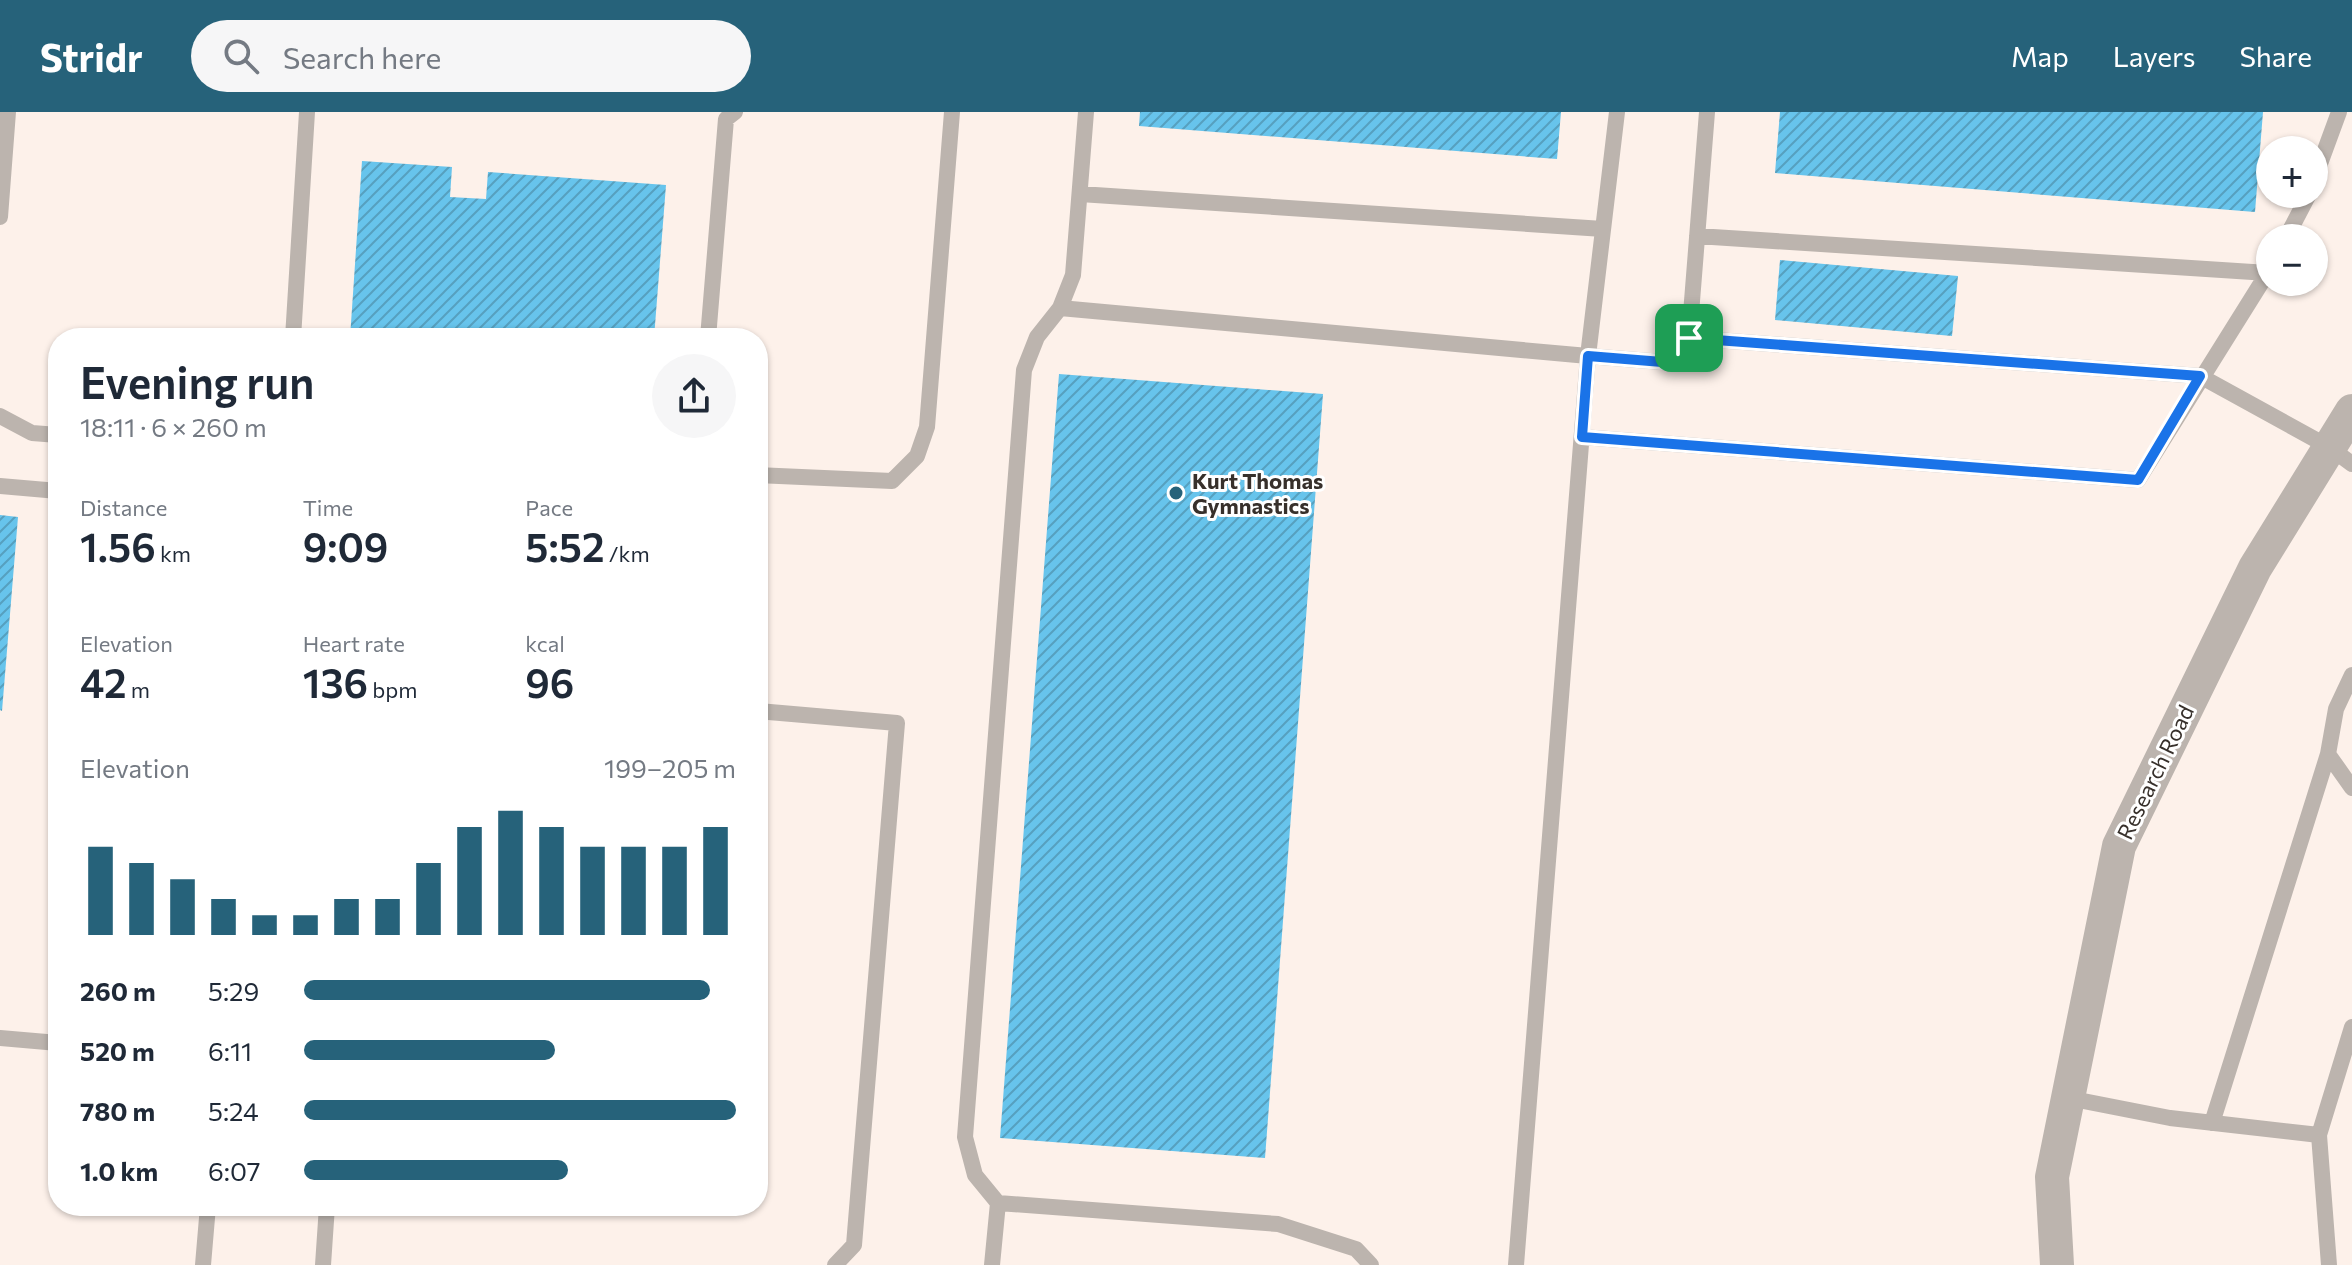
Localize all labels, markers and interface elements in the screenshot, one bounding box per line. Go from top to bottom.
search box [191,20,751,92]
text: Stridr [40,33,143,80]
icon: search [219,34,263,78]
text: Search here [283,38,441,75]
text: Map [2011,39,2069,73]
text: Layers [2113,39,2195,73]
text: Share [2239,39,2312,73]
map controls [2256,136,2328,296]
button: + [2256,136,2328,208]
button: − [2256,224,2328,296]
pin [1655,304,1723,372]
icon: arrive [1667,316,1711,360]
text: Evening run [80,354,314,408]
button: share [652,354,736,438]
text: 18:11 · 6 × 260 m [80,411,267,442]
place label: Kurt Thomas Gymnastics [1192,467,1323,519]
marker: Kurt Thomas Gymnastics [1167,484,1185,502]
text: Distance [80,494,167,521]
text: Time [303,494,353,521]
text: Pace [525,494,573,521]
text: 1.56 [80,521,156,570]
text: 9:09 [303,521,388,570]
text: 5:52 [525,521,605,570]
text: km [156,540,191,567]
text: /km [605,540,650,567]
text: Elevation [80,630,173,657]
text: Heart rate [303,630,405,657]
text: kcal [525,630,565,657]
text: 42 [80,657,127,706]
text: 136 [303,657,368,706]
text: 96 [525,657,574,706]
text: m [127,676,150,703]
text: bpm [368,676,418,703]
street label: Research Road [2111,700,2199,844]
text: Elevation [80,752,190,783]
text: 199–205 m [604,752,736,783]
text: 260 m [80,975,156,1006]
text: 5:29 [208,975,259,1006]
text: 520 m [80,1035,155,1066]
text: 6:11 [208,1035,252,1066]
text: 780 m [80,1095,155,1126]
text: 5:24 [208,1095,259,1126]
text: 1.0 km [80,1155,158,1186]
text: 6:07 [208,1155,261,1186]

